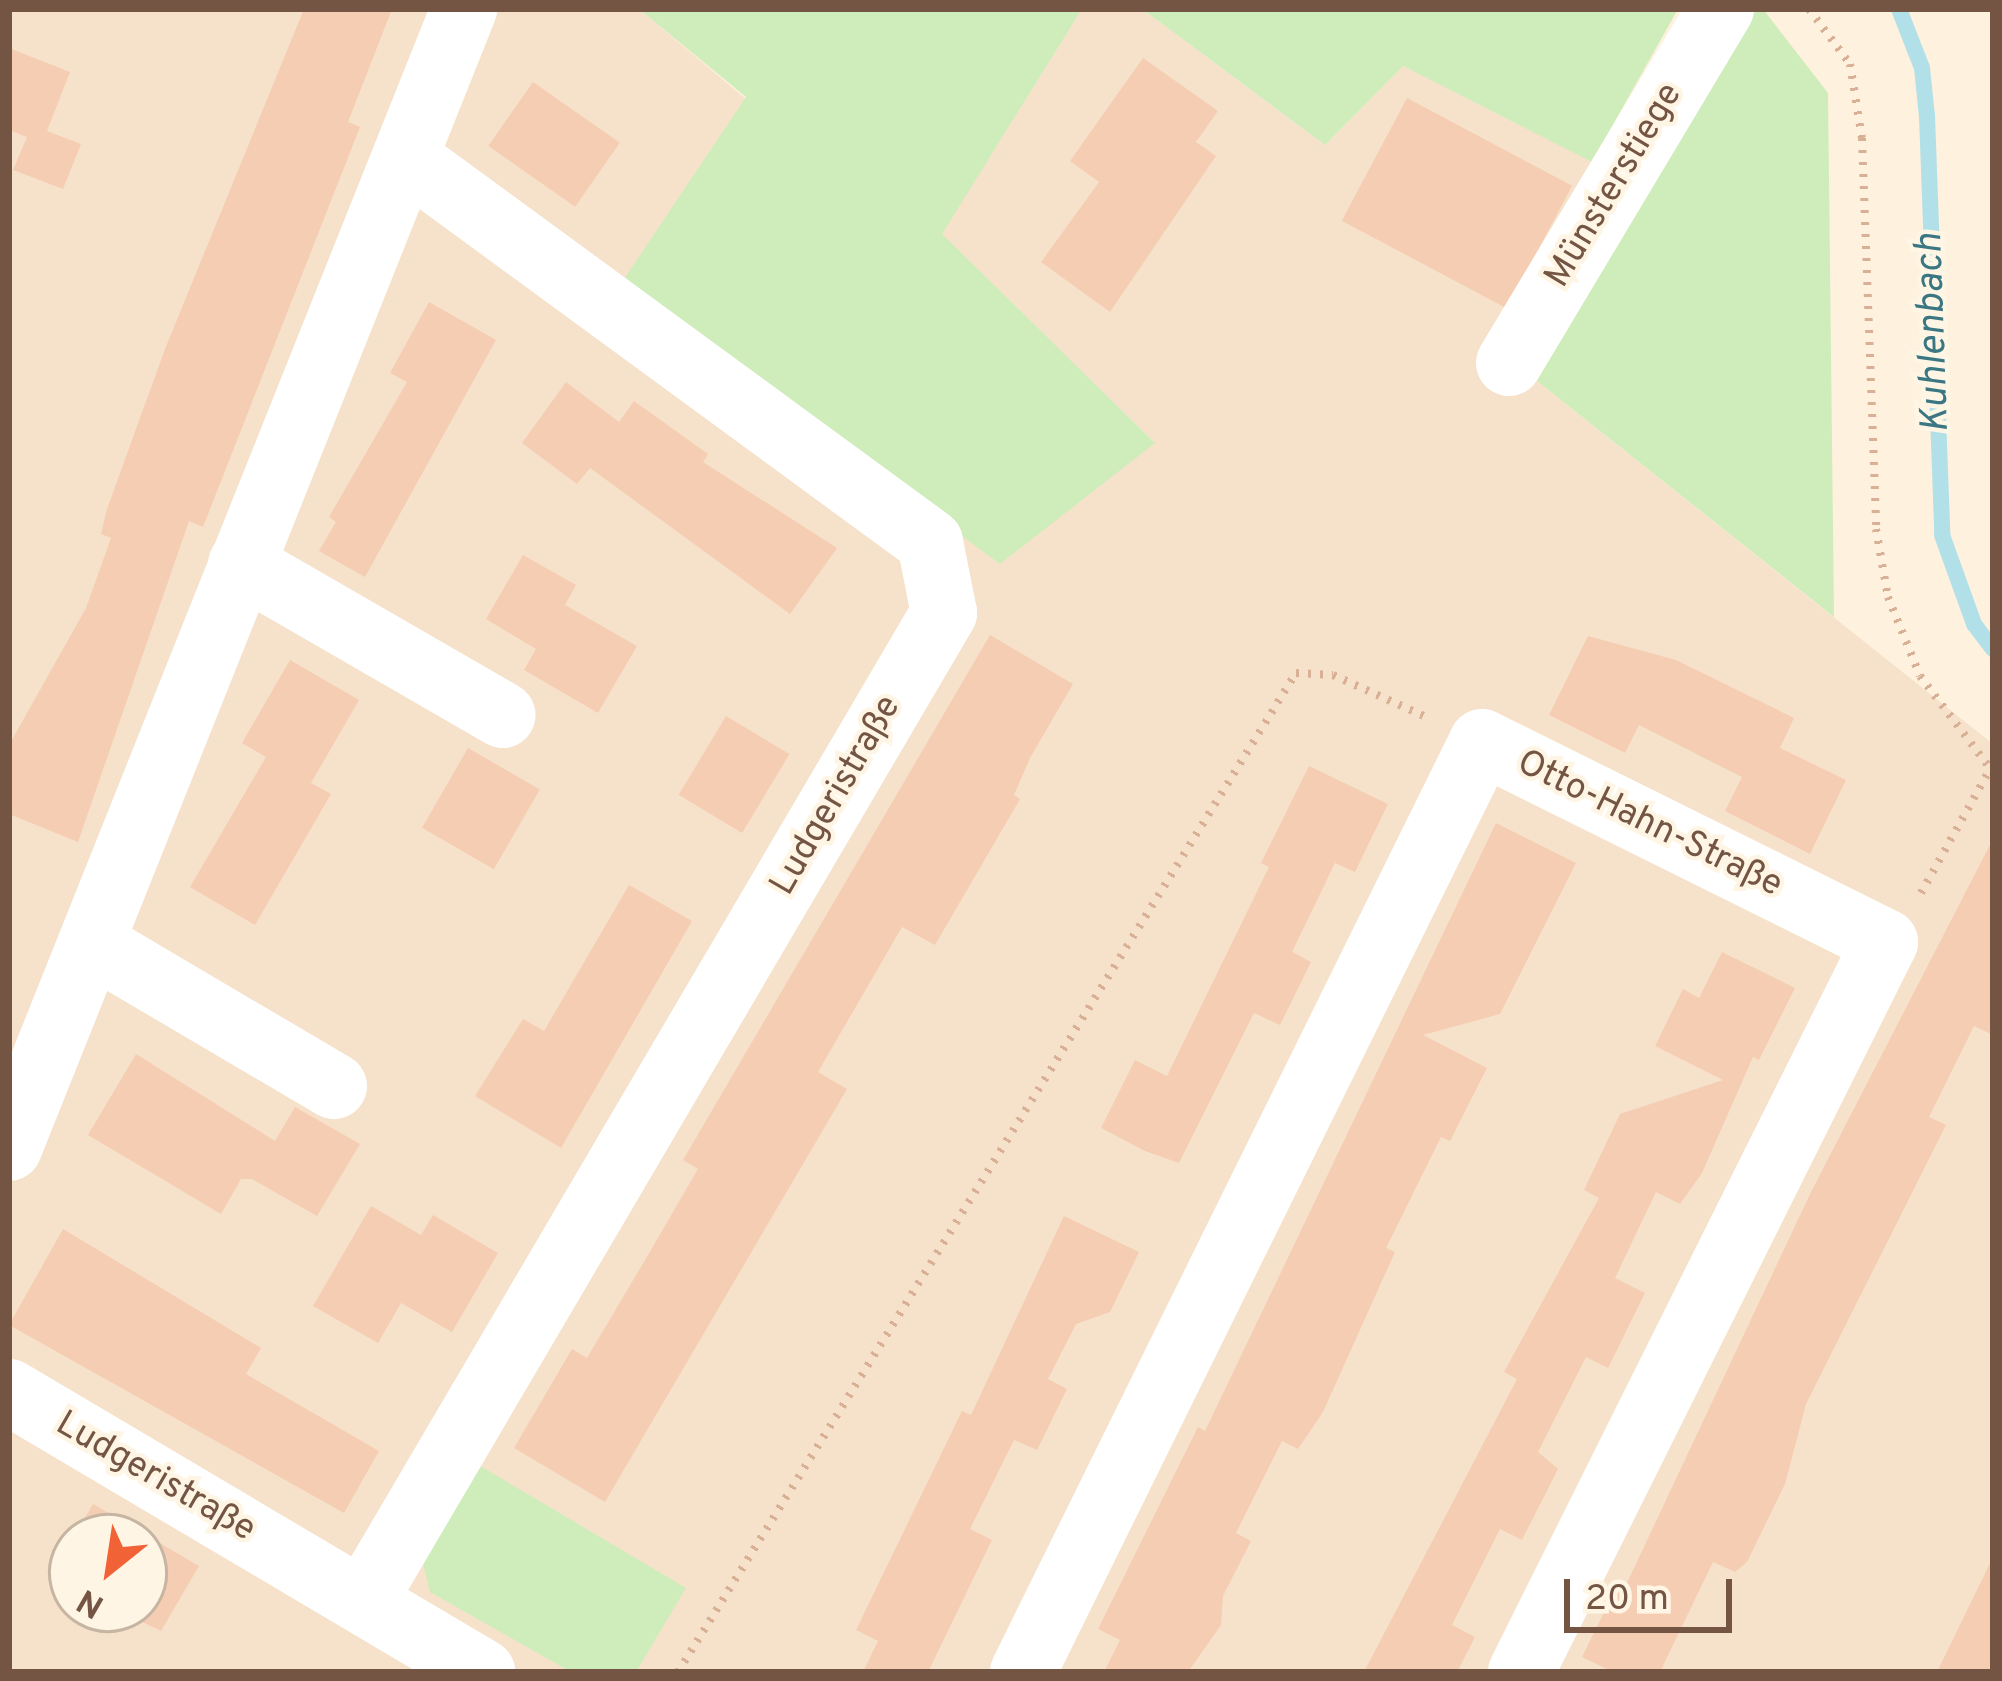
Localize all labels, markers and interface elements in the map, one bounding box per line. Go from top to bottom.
street label: Münsterstiege [1537,76,1693,296]
water label: Kuhlenbach [1908,232,1962,434]
street label: Ludgeristraße [762,688,912,904]
street label: Otto-Hahn-Straße [1509,742,1789,908]
street label: Ludgeristraße [47,1403,263,1553]
north arrow [48,1513,168,1633]
scale bar [1570,1555,1738,1629]
text: N [71,1577,112,1626]
text: 20 m [1585,1577,1669,1623]

